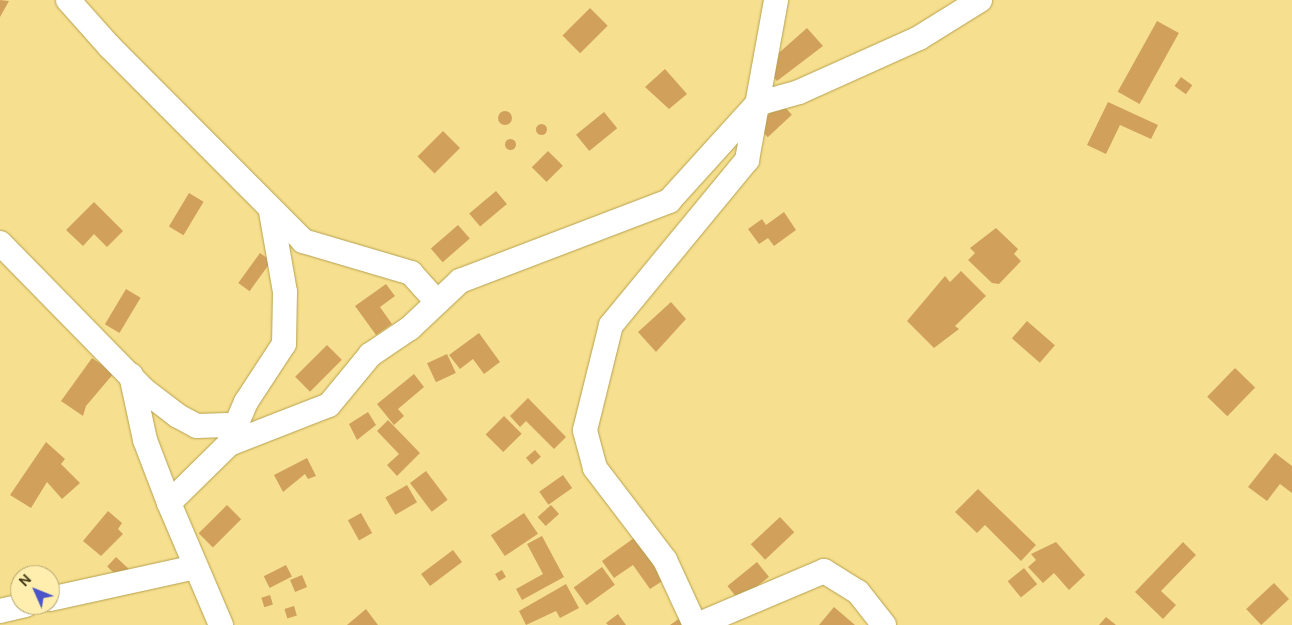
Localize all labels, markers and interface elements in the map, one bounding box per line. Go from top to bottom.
north arrow [10,565,60,615]
text: N [15,570,35,590]

